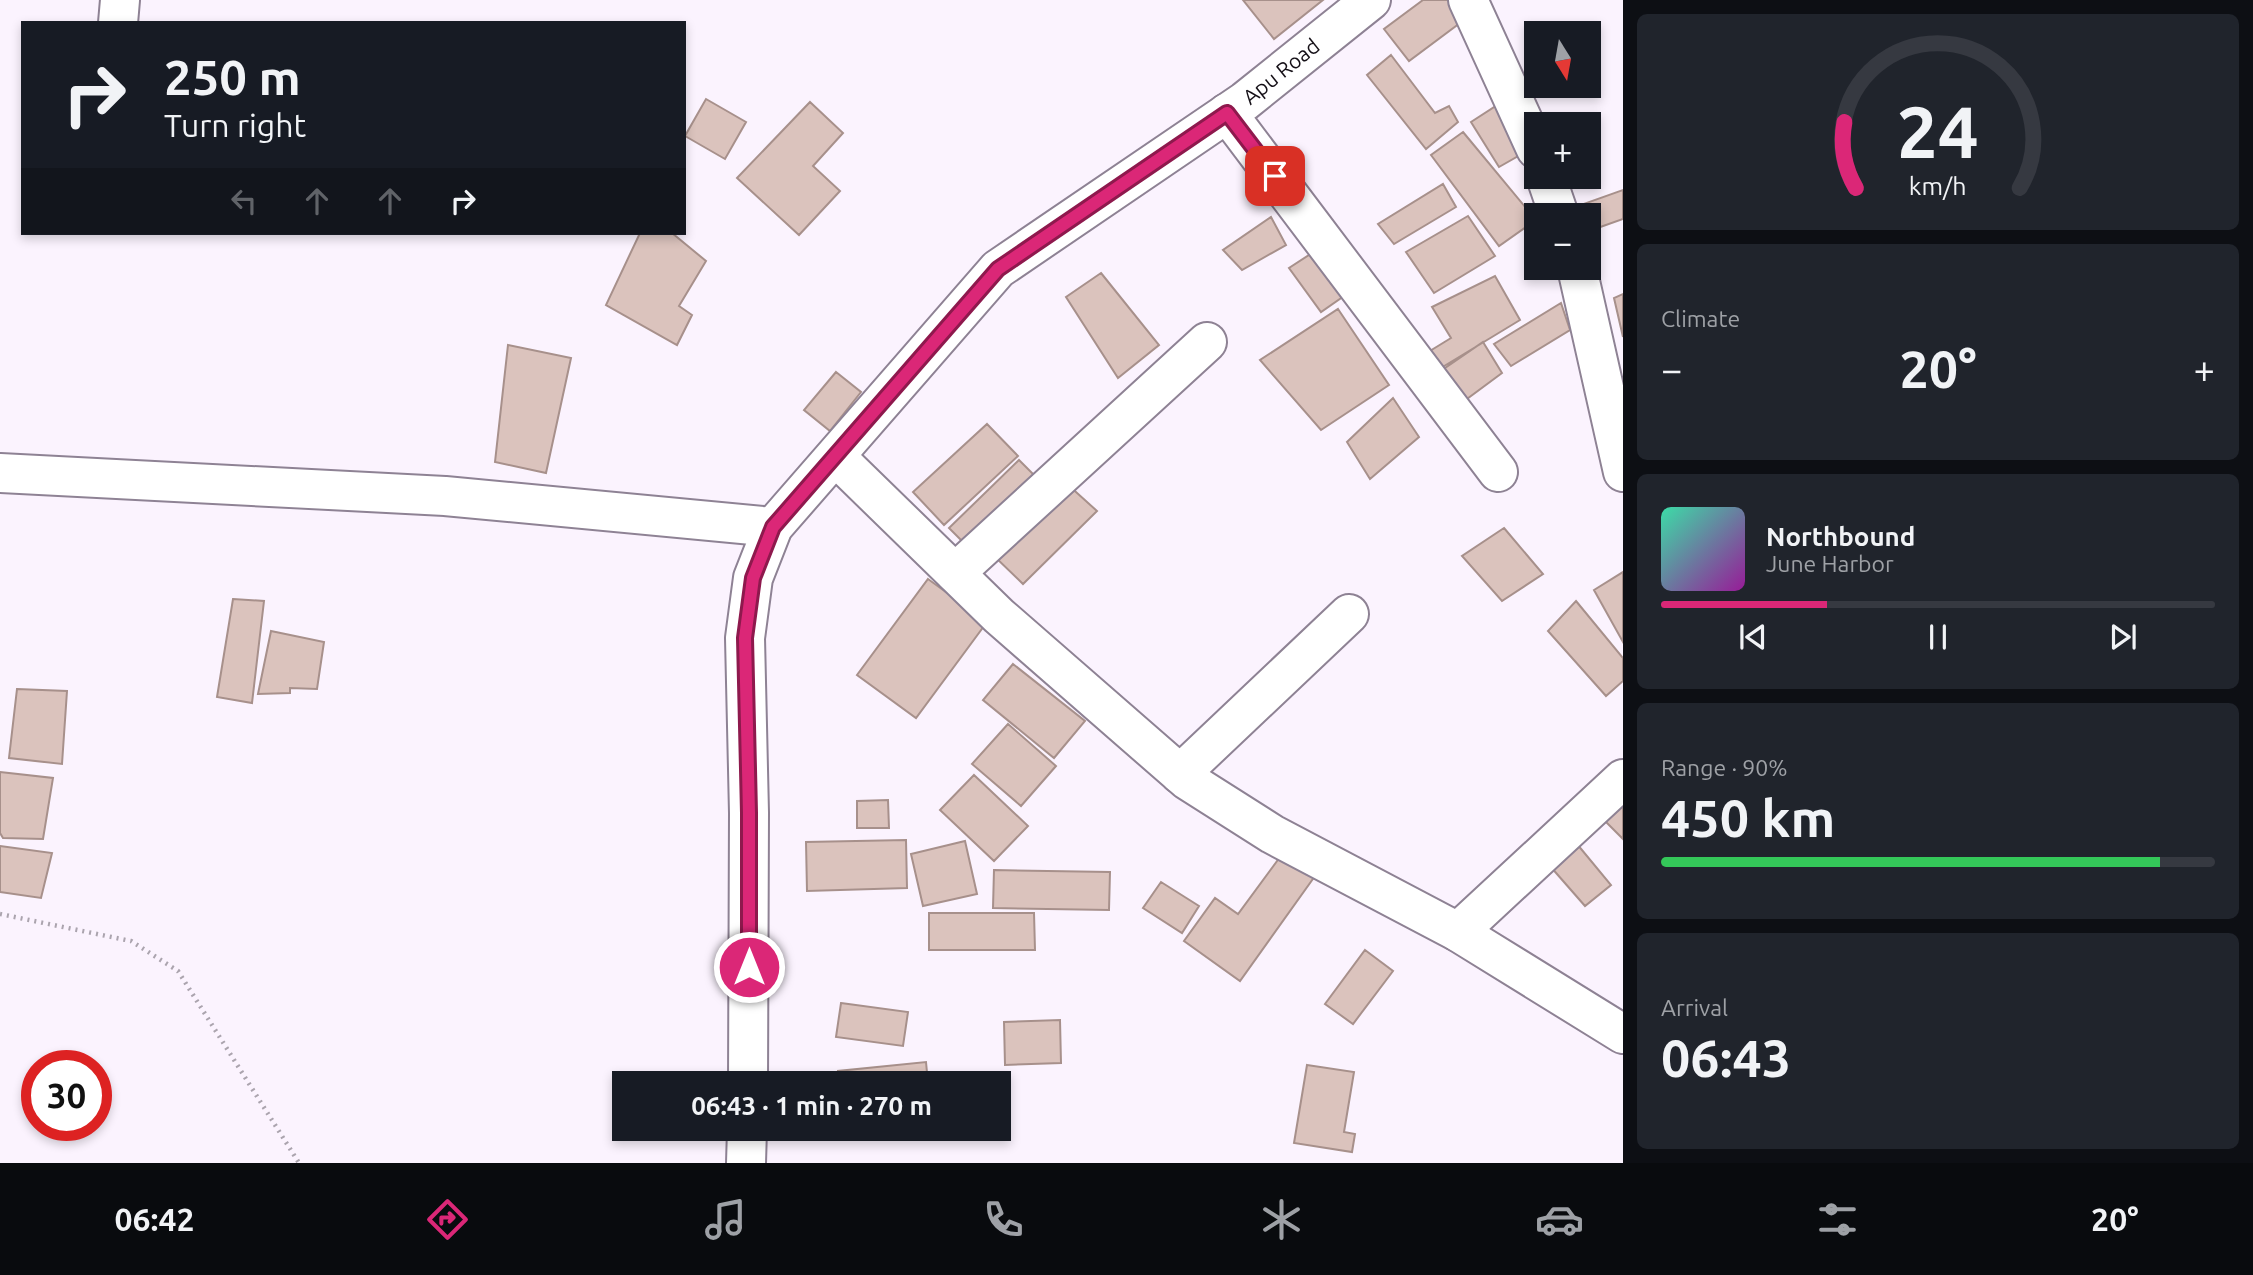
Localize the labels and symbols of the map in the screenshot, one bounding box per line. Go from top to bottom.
north arrow [1524,21,1601,98]
street label: Apu Road [1238,33,1324,109]
pin [1245,146,1305,206]
position arrow [712,930,786,1004]
speed limit sign: 30 [21,1050,112,1141]

